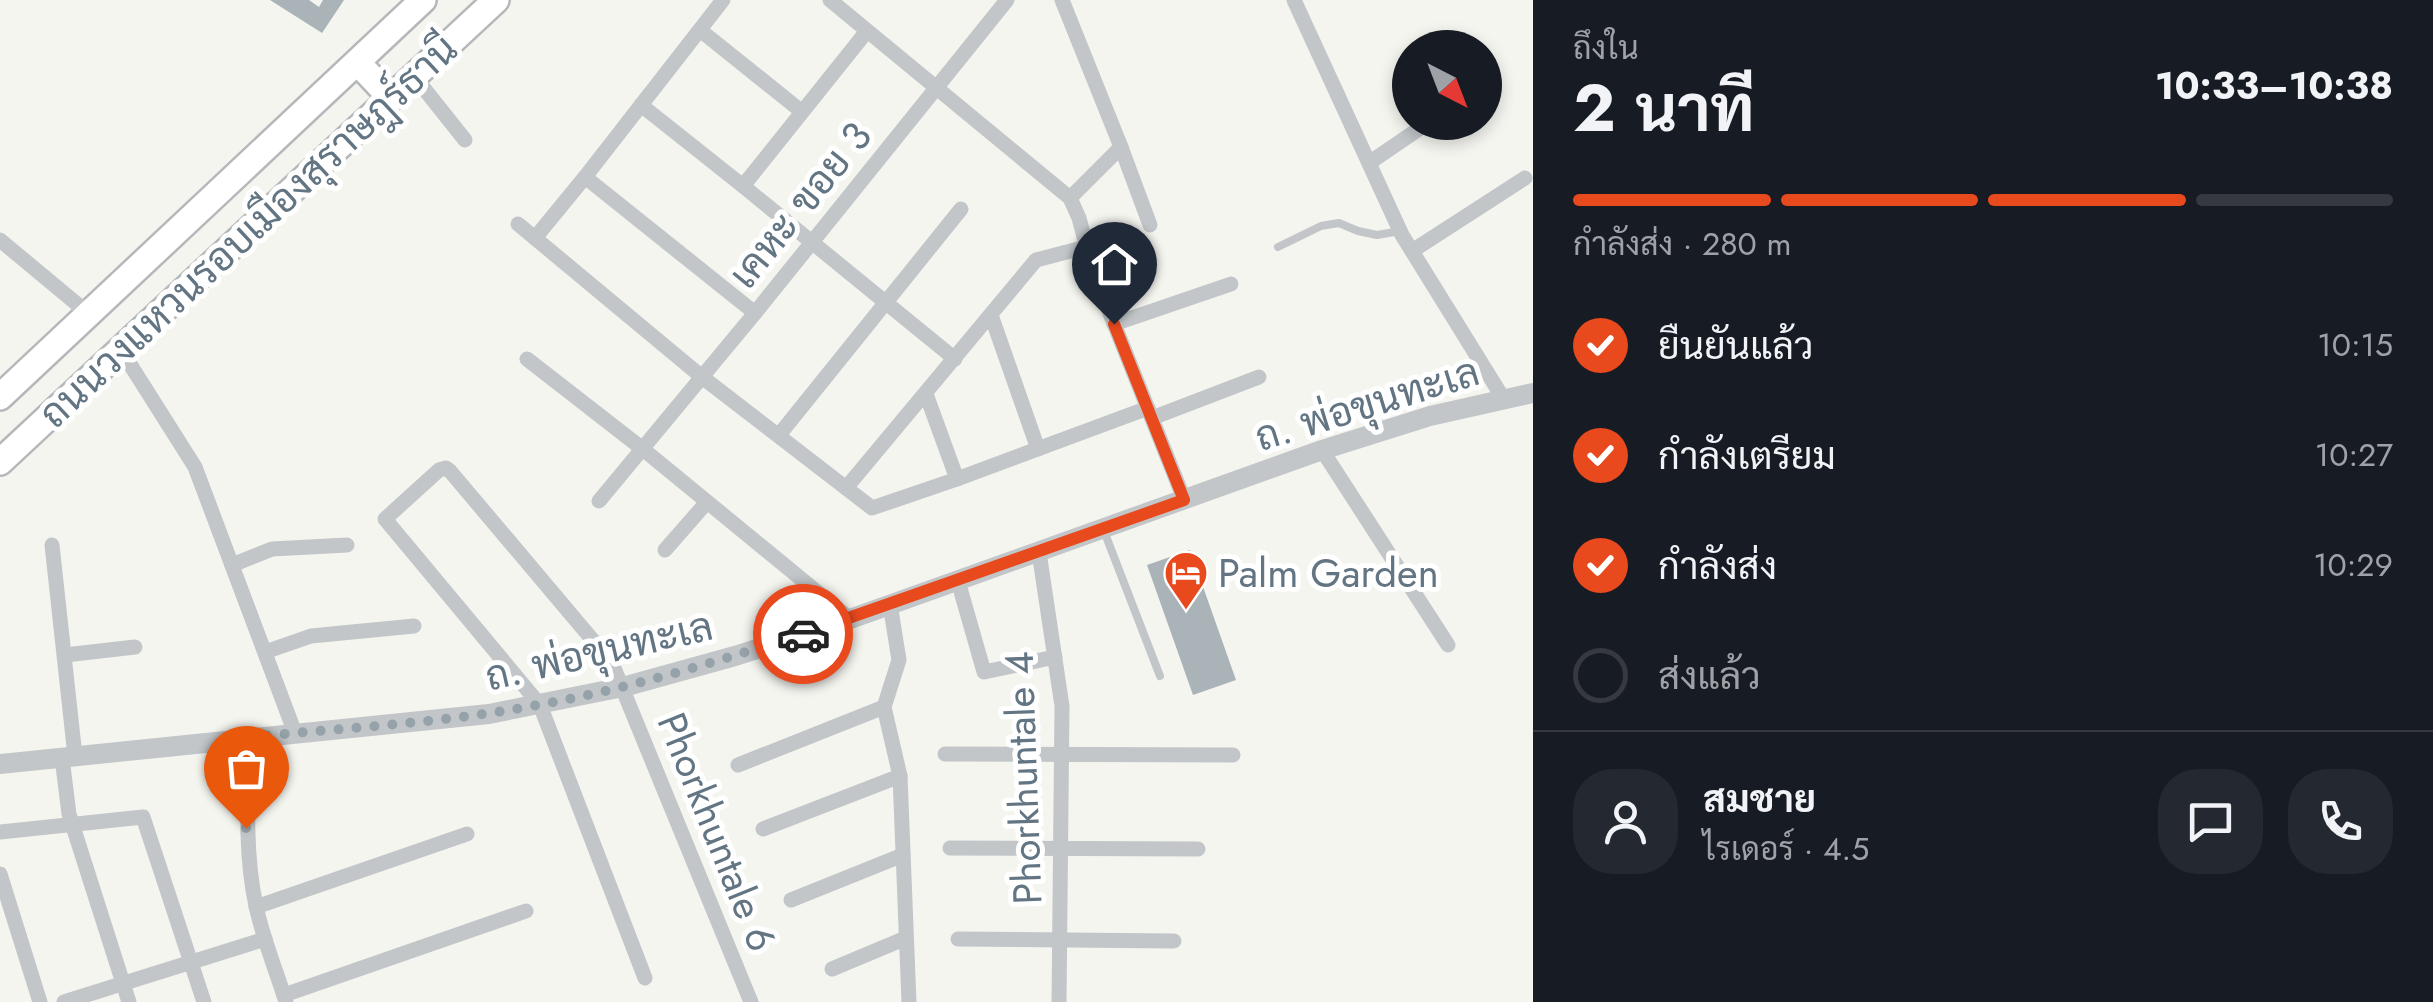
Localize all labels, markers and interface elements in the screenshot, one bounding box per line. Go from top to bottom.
street label: ถนนวงแหวนรอบเมืองสุราษฎร์ธานี [26,21,470,441]
text: ถึงใน [1573,25,1639,71]
north arrow [1392,30,1502,140]
map controls [1392,30,1502,140]
text: 10:33–10:38 [2155,58,2393,113]
text: 2 นาที [1573,61,1755,155]
street label: เคหะ ขอย 3 [715,109,885,301]
text: กำลังส่ง · 280 m [1573,221,1791,267]
pin [1072,222,1157,325]
icon: home [1087,237,1142,292]
icon: check [1573,318,1628,373]
text: ยืนยันแล้ว [1658,318,1813,373]
text: 10:15 [2317,322,2393,368]
street label: ถ. พ่อขุนทะเล [1248,342,1486,466]
icon: check [1573,428,1628,483]
text: กำลังเตรียม [1658,428,1836,483]
text: 10:27 [2315,432,2393,478]
icon: check [1573,538,1628,593]
text: กำลังส่ง [1658,538,1777,593]
text: 10:29 [2313,542,2393,588]
place label: Palm Garden [1218,544,1439,602]
hotel icon: Palm Garden [1163,550,1209,611]
courier [753,584,853,684]
street label: ถ. พ่อขุนทะเล [479,597,719,705]
icon: car [776,607,831,662]
text: ส่งแล้ว [1658,648,1761,703]
street label: Phorkhuntale 4 [990,651,1056,905]
street label: Phorkhuntale 6 [643,704,791,960]
pin [204,726,289,829]
icon: bag [219,741,274,796]
button: person [1573,769,1678,874]
button: chat [2158,769,2263,874]
button: phone [2288,769,2393,874]
text: สมชาย [1703,771,1816,826]
text: ไรเดอร์ · 4.5 [1703,826,1869,872]

